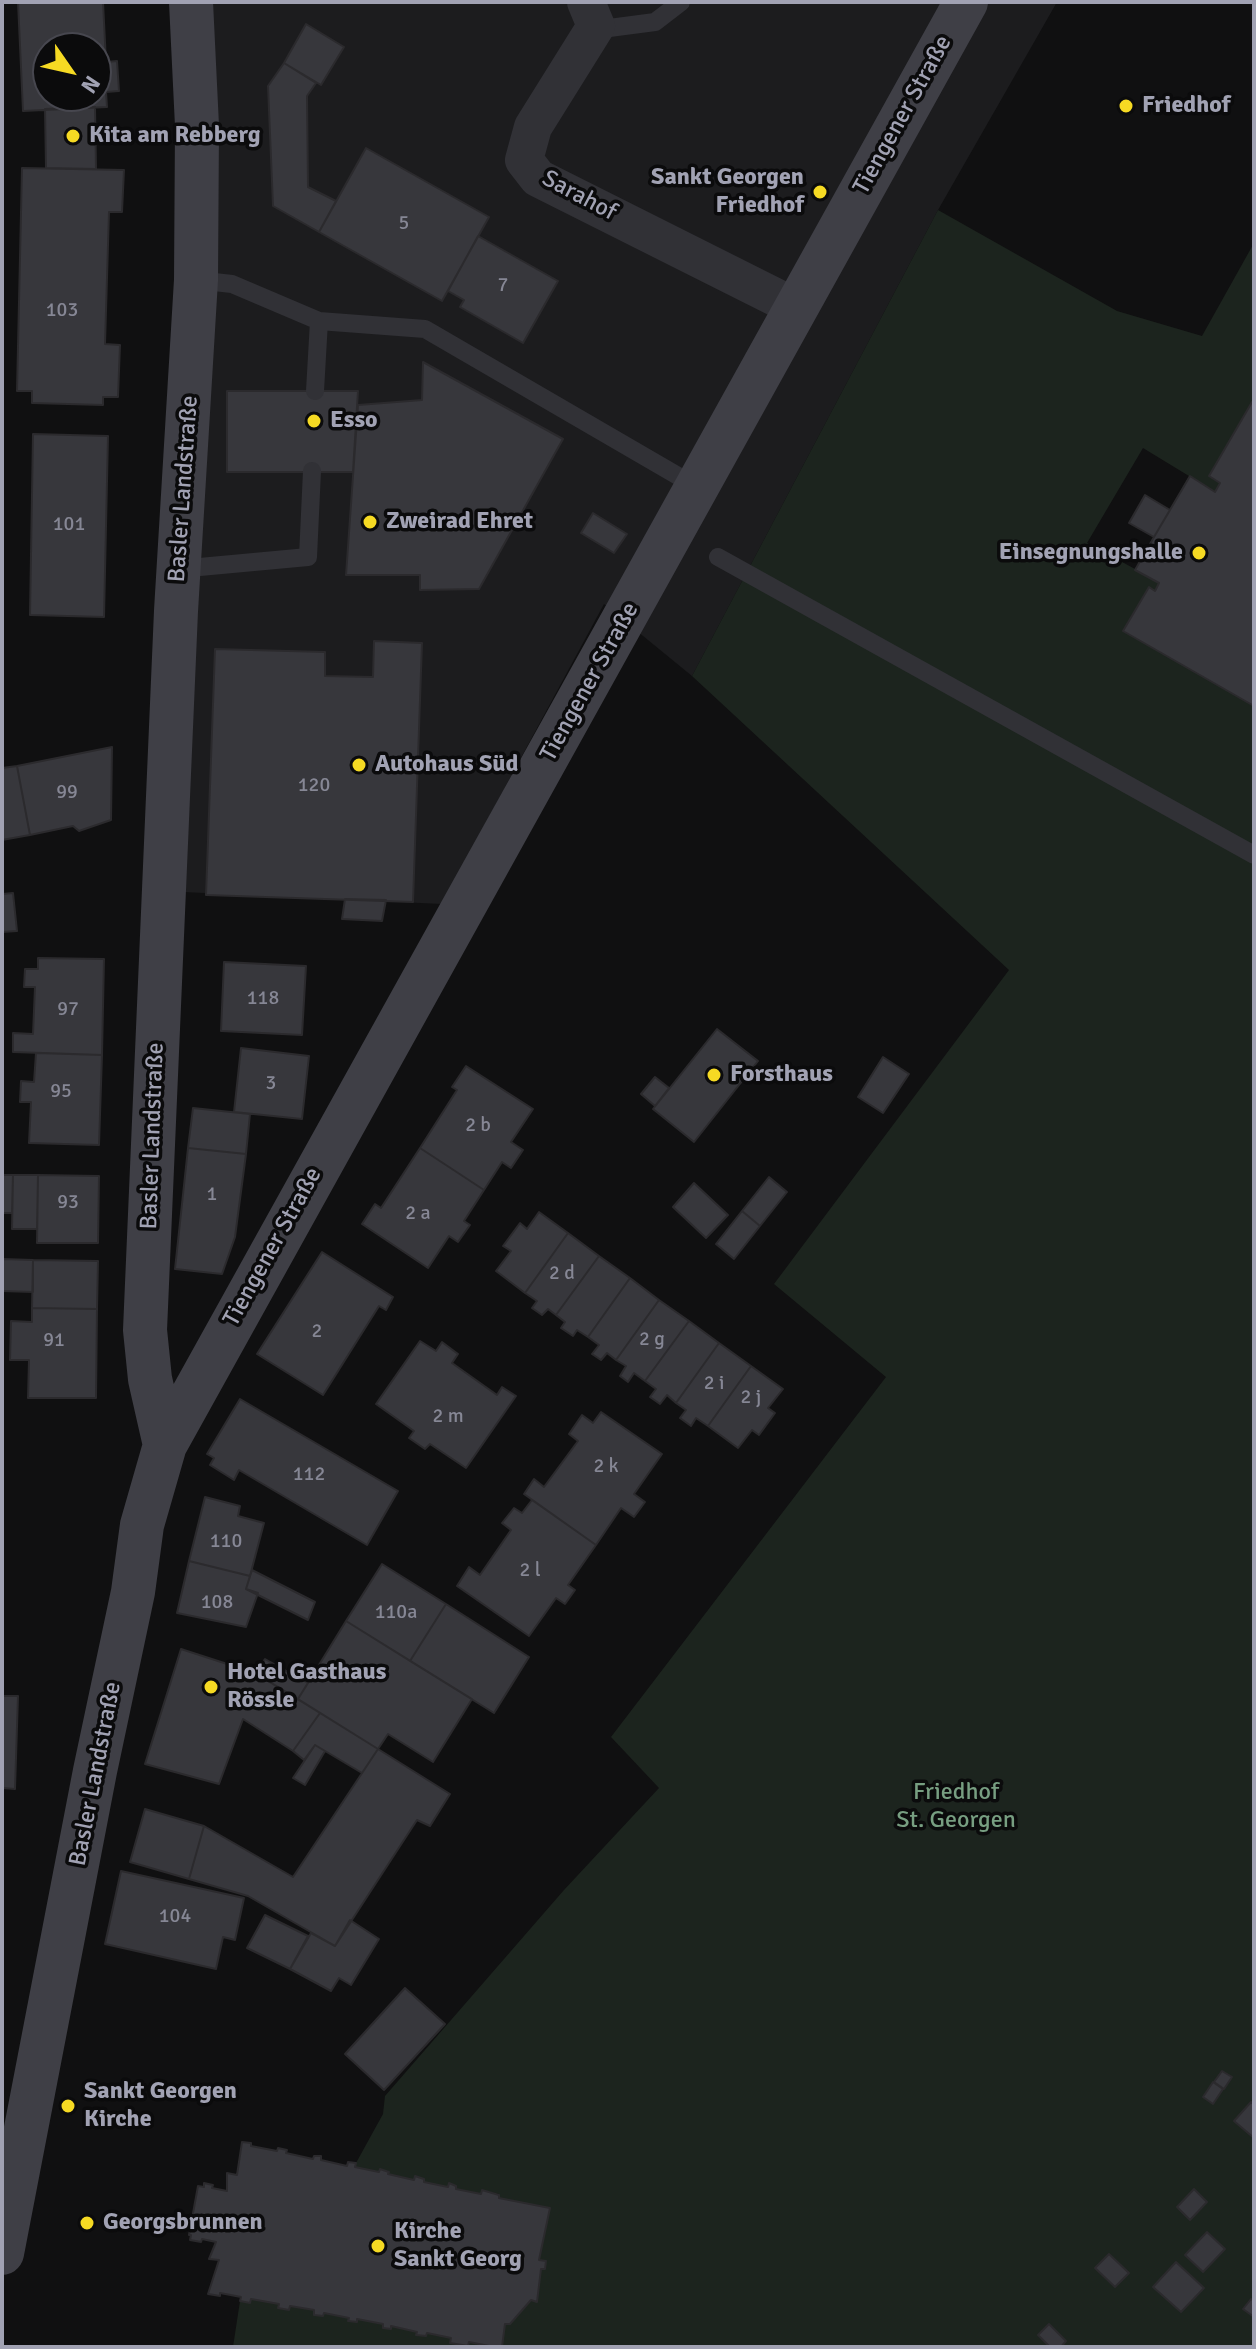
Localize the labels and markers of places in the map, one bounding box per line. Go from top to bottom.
place label: Friedhof [1142,92,1230,120]
marker: Friedhof [1117,97,1135,115]
place label: Kita am Rebberg [89,122,261,150]
marker: Kita am Rebberg [64,127,82,145]
place label: Sankt Georgen Friedhof [651,164,804,220]
marker: Sankt Georgen Friedhof [811,183,829,201]
place label: Esso [330,407,378,435]
marker: Esso [305,412,323,430]
place label: Zweirad Ehret [386,508,533,536]
marker: Zweirad Ehret [361,513,379,531]
place label: Einsegnungshalle [999,539,1183,567]
marker: Einsegnungshalle [1190,544,1208,562]
place label: Autohaus Süd [375,751,518,779]
marker: Autohaus Süd [350,756,368,774]
place label: Forsthaus [730,1061,833,1089]
marker: Forsthaus [705,1066,723,1084]
place label: Hotel Gasthaus Rössle [227,1659,386,1715]
marker: Hotel Gasthaus Rössle [202,1678,220,1696]
place label: Sankt Georgen Kirche [84,2078,237,2134]
marker: Sankt Georgen Kirche [59,2097,77,2115]
place label: Georgsbrunnen [103,2209,263,2237]
marker: Georgsbrunnen [78,2214,96,2232]
place label: Kirche Sankt Georg [394,2218,522,2274]
marker: Kirche Sankt Georg [369,2237,387,2255]

